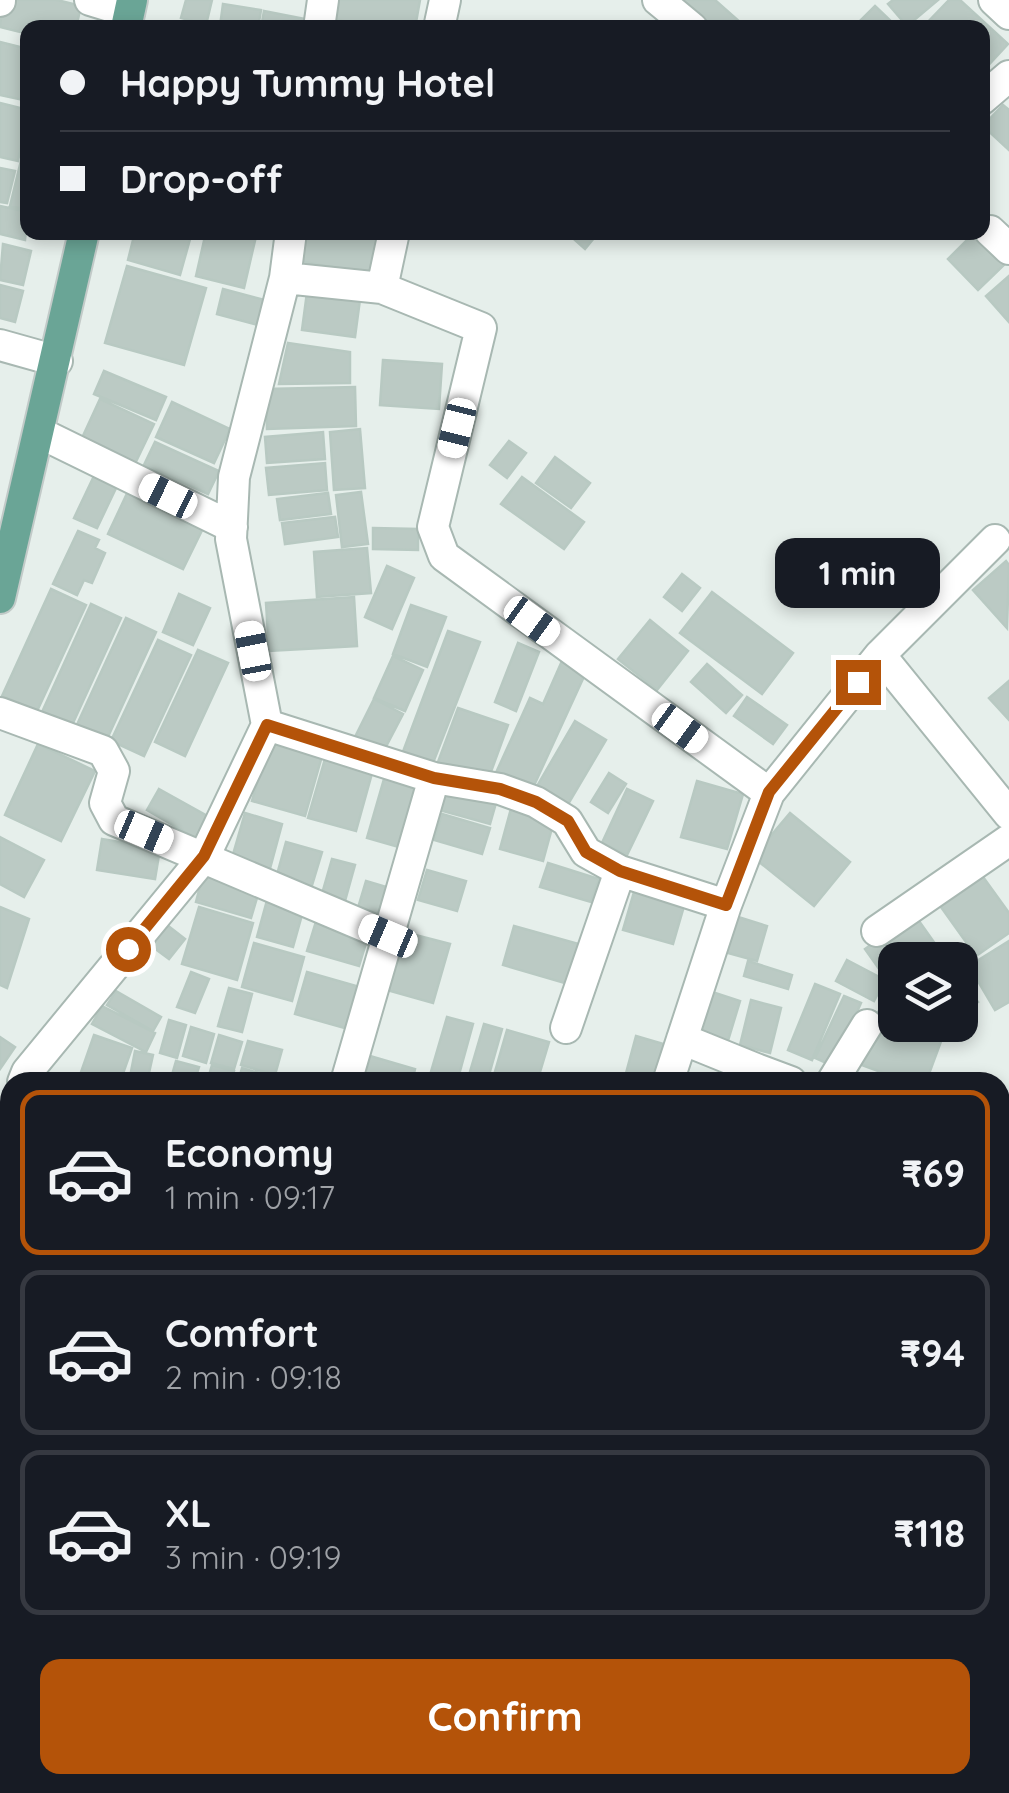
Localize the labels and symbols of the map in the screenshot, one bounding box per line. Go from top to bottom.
car [435,395,479,461]
car [134,469,202,523]
callout: 1 min [776,537,940,607]
car [499,591,565,651]
car [233,619,273,683]
route end [836,660,881,705]
car [647,698,713,758]
car [111,806,177,858]
car [355,910,421,962]
route start [106,927,151,972]

